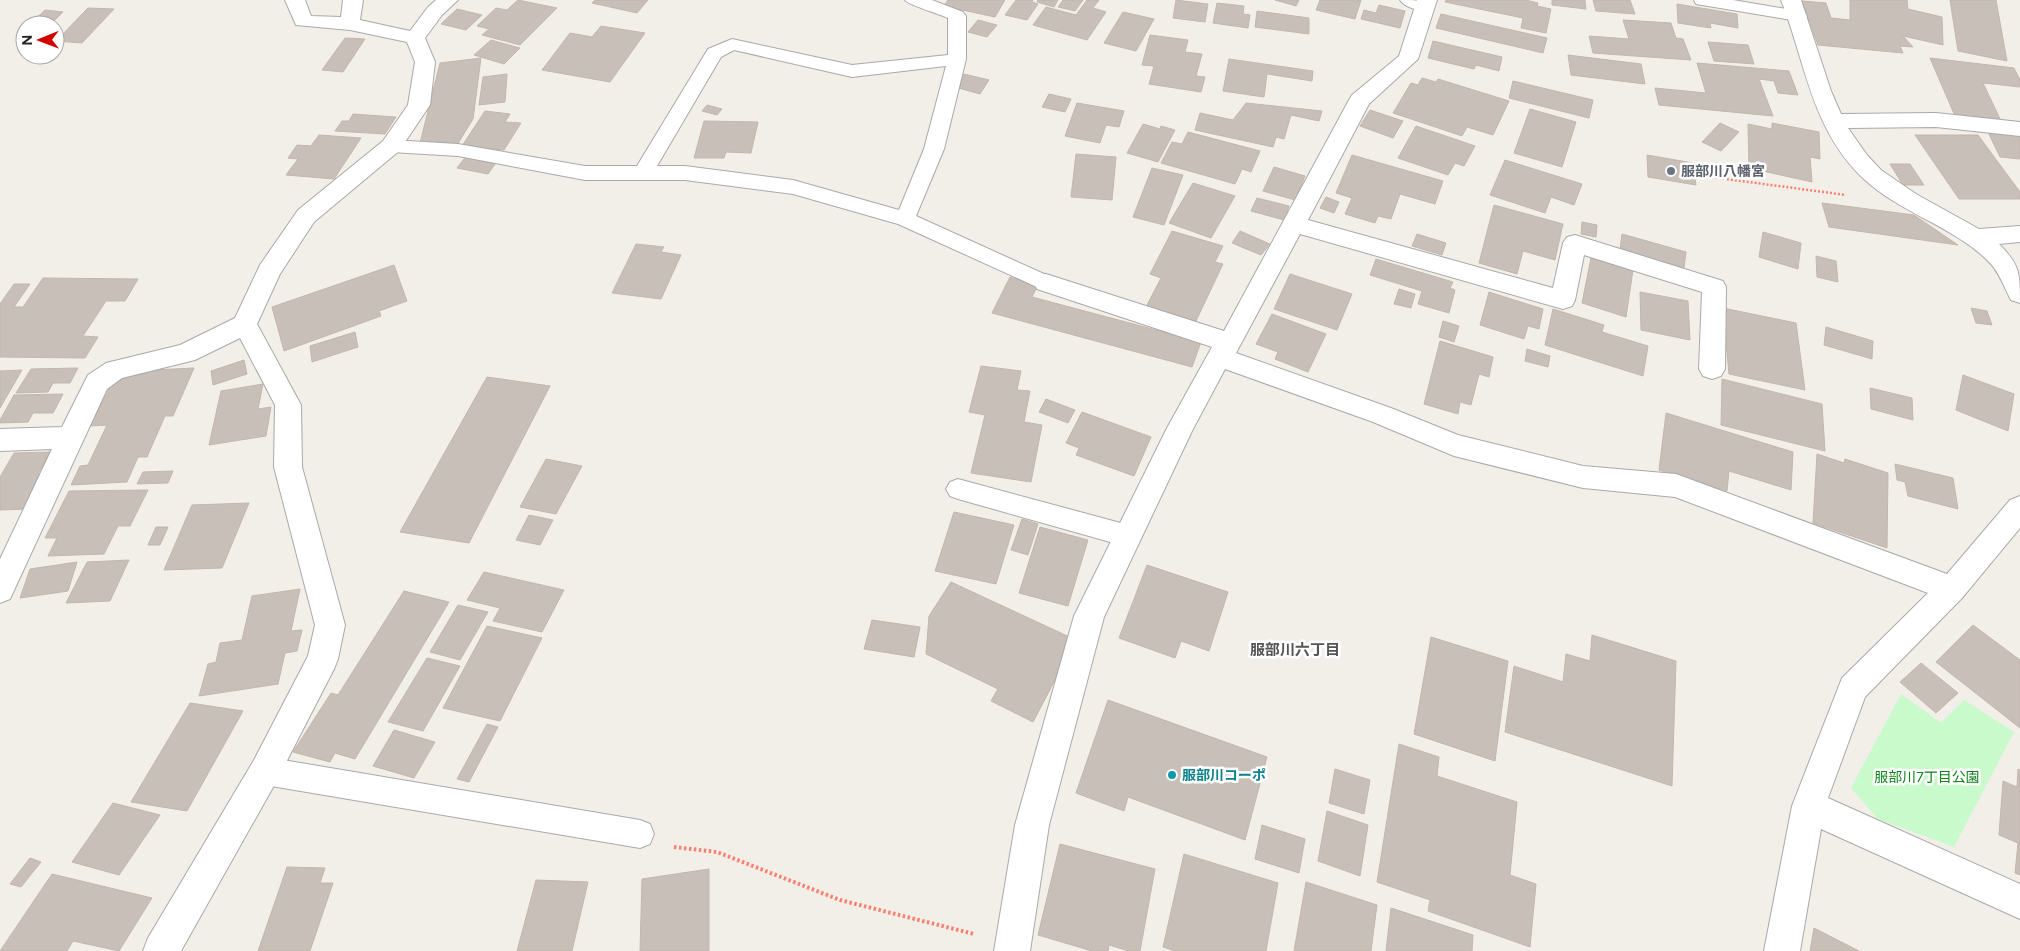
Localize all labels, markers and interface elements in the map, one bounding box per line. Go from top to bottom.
north arrow [15,15,65,65]
text: N [19,35,36,46]
place label: 服部川八幡宮 [1681,163,1765,180]
marker: 服部川八幡宮 [1665,165,1677,177]
district label: 服部川六丁目 [1250,641,1340,659]
place label: 服部川コーポ [1182,767,1266,784]
marker: 服部川コーポ [1166,769,1178,781]
park label: 服部川7丁目公園 [1874,769,1980,786]

